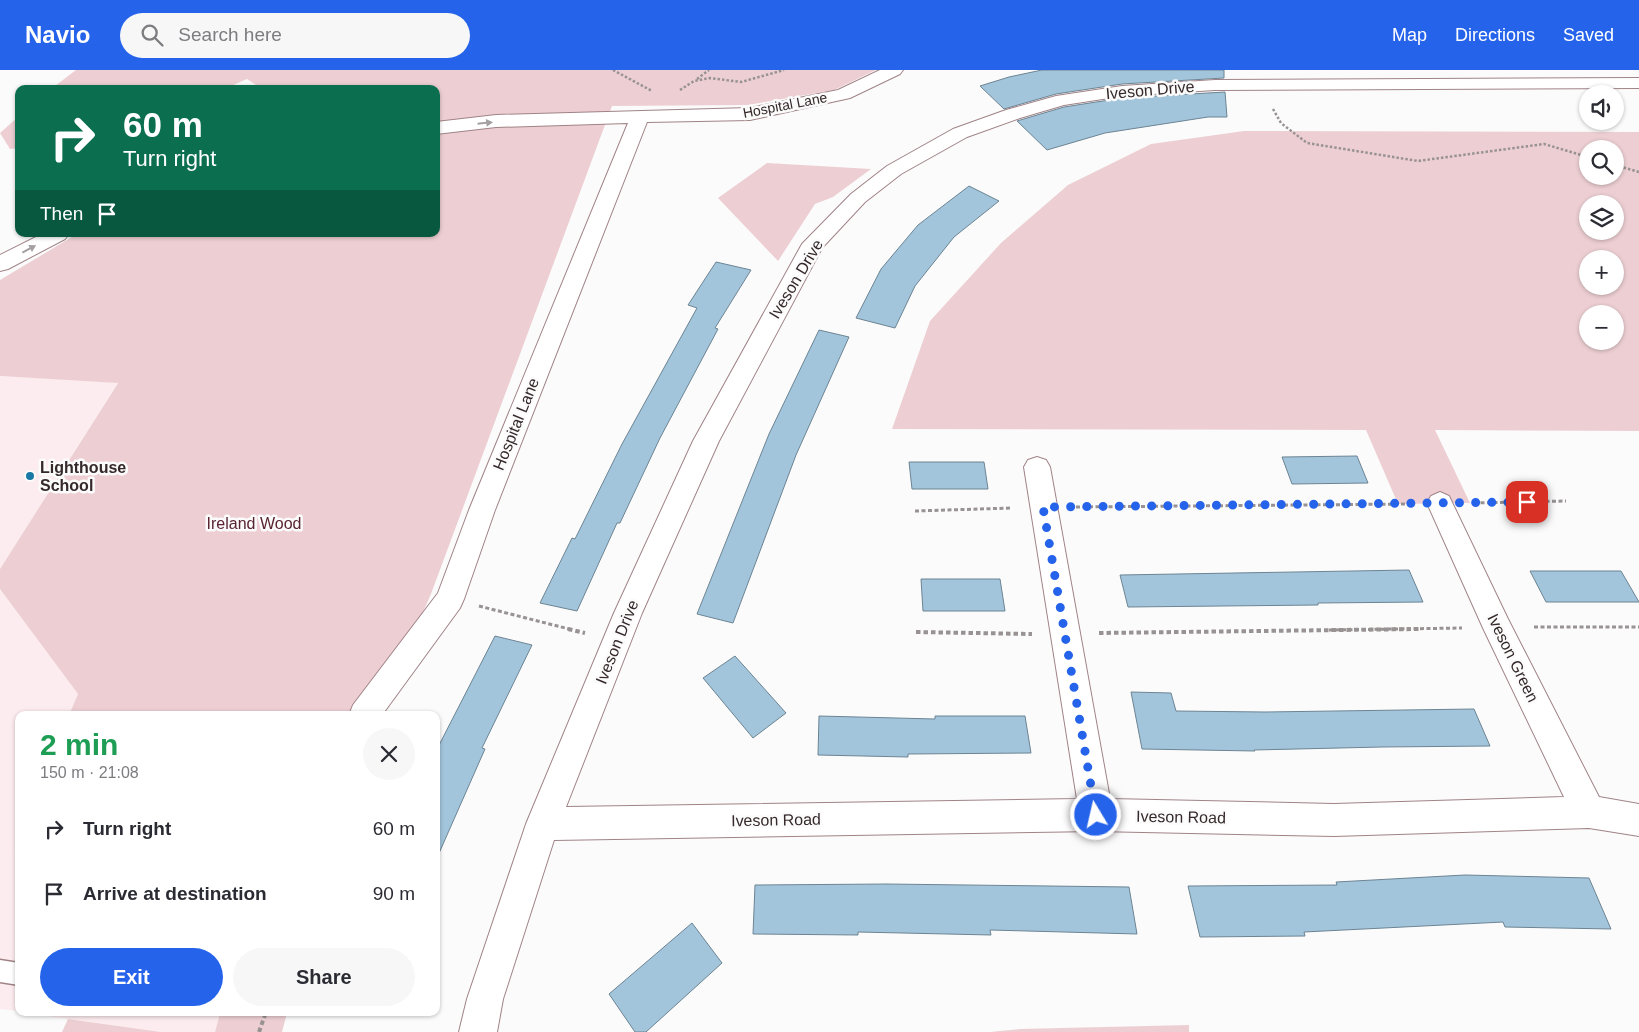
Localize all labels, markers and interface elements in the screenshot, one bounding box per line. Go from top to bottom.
search box [120,13,470,58]
text: Navio [25,21,90,48]
icon: search [138,21,166,49]
text: Search here [178,24,282,45]
text: Map [1392,25,1427,45]
text: Directions [1455,25,1535,45]
text: Saved [1563,25,1614,45]
street label: Iveson Drive [1105,78,1195,102]
map controls [1579,85,1624,350]
button: sound [1579,85,1624,130]
street label: Hospital Lane [741,89,829,121]
icon: right [40,105,105,170]
text: 60 m [123,105,203,144]
one-way arrow [477,119,493,127]
button: search [1579,140,1624,185]
text: Turn right [123,146,216,171]
button: layers [1579,195,1624,240]
icon: arrive [93,200,121,228]
text: Then [40,203,83,224]
street label: Iveson Drive [766,236,826,321]
one-way arrow [22,245,36,253]
button: + [1579,250,1624,295]
button: − [1579,305,1624,350]
street label: Hospital Lane [490,375,542,473]
place label: Lighthouse School [40,459,126,494]
marker: Lighthouse School [24,470,36,482]
pin [1506,481,1548,523]
icon: arrive [1513,488,1541,516]
park label: Ireland Wood [207,515,301,532]
street label: Iveson Drive [592,597,642,686]
street label: Iveson Green [1484,611,1542,705]
text: 2 min [40,728,118,761]
button: close [363,728,415,780]
text: 150 m · 21:08 [40,764,139,781]
position arrow [1069,788,1121,840]
street label: Iveson Road [1136,808,1226,826]
street label: Iveson Road [731,811,821,829]
icon: right [40,815,68,843]
text: Turn right [83,818,171,839]
text: 60 m [373,818,415,839]
icon: arrive [40,880,68,908]
text: Arrive at destination [83,883,267,904]
text: 90 m [373,883,415,904]
button: Exit [40,948,223,1006]
button: Share [233,948,415,1006]

